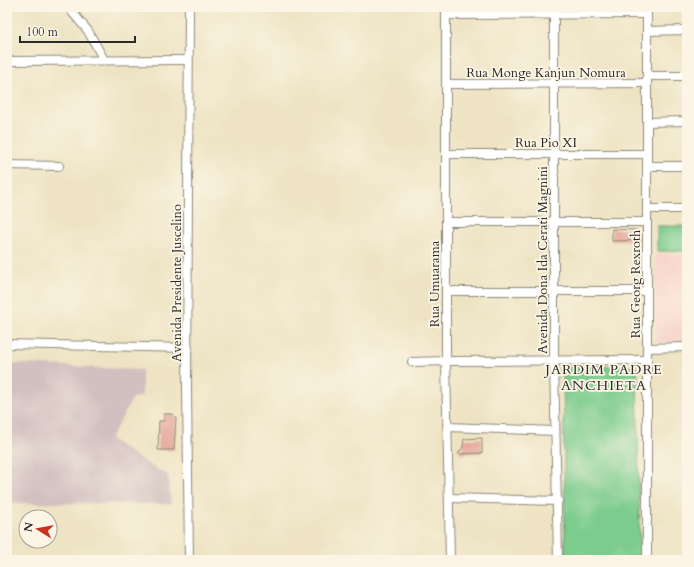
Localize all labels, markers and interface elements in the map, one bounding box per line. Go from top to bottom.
scale bar [20,18,135,44]
text: 100 m [26,24,59,40]
street label: Rua Monge Kanjun Nomura [466,64,626,82]
street label: Rua Pio XI [515,134,577,152]
street label: Avenida Dona Ida Cerati Magnini [534,166,552,354]
street label: Avenida Presidente Juscelino [168,204,186,362]
street label: Rua Georg Rexroth [627,230,645,338]
street label: Rua Umuarama [426,240,444,327]
district label: JARDIM PADRE ANCHIETA [543,360,663,395]
north arrow [18,509,58,549]
text: N [20,521,37,533]

